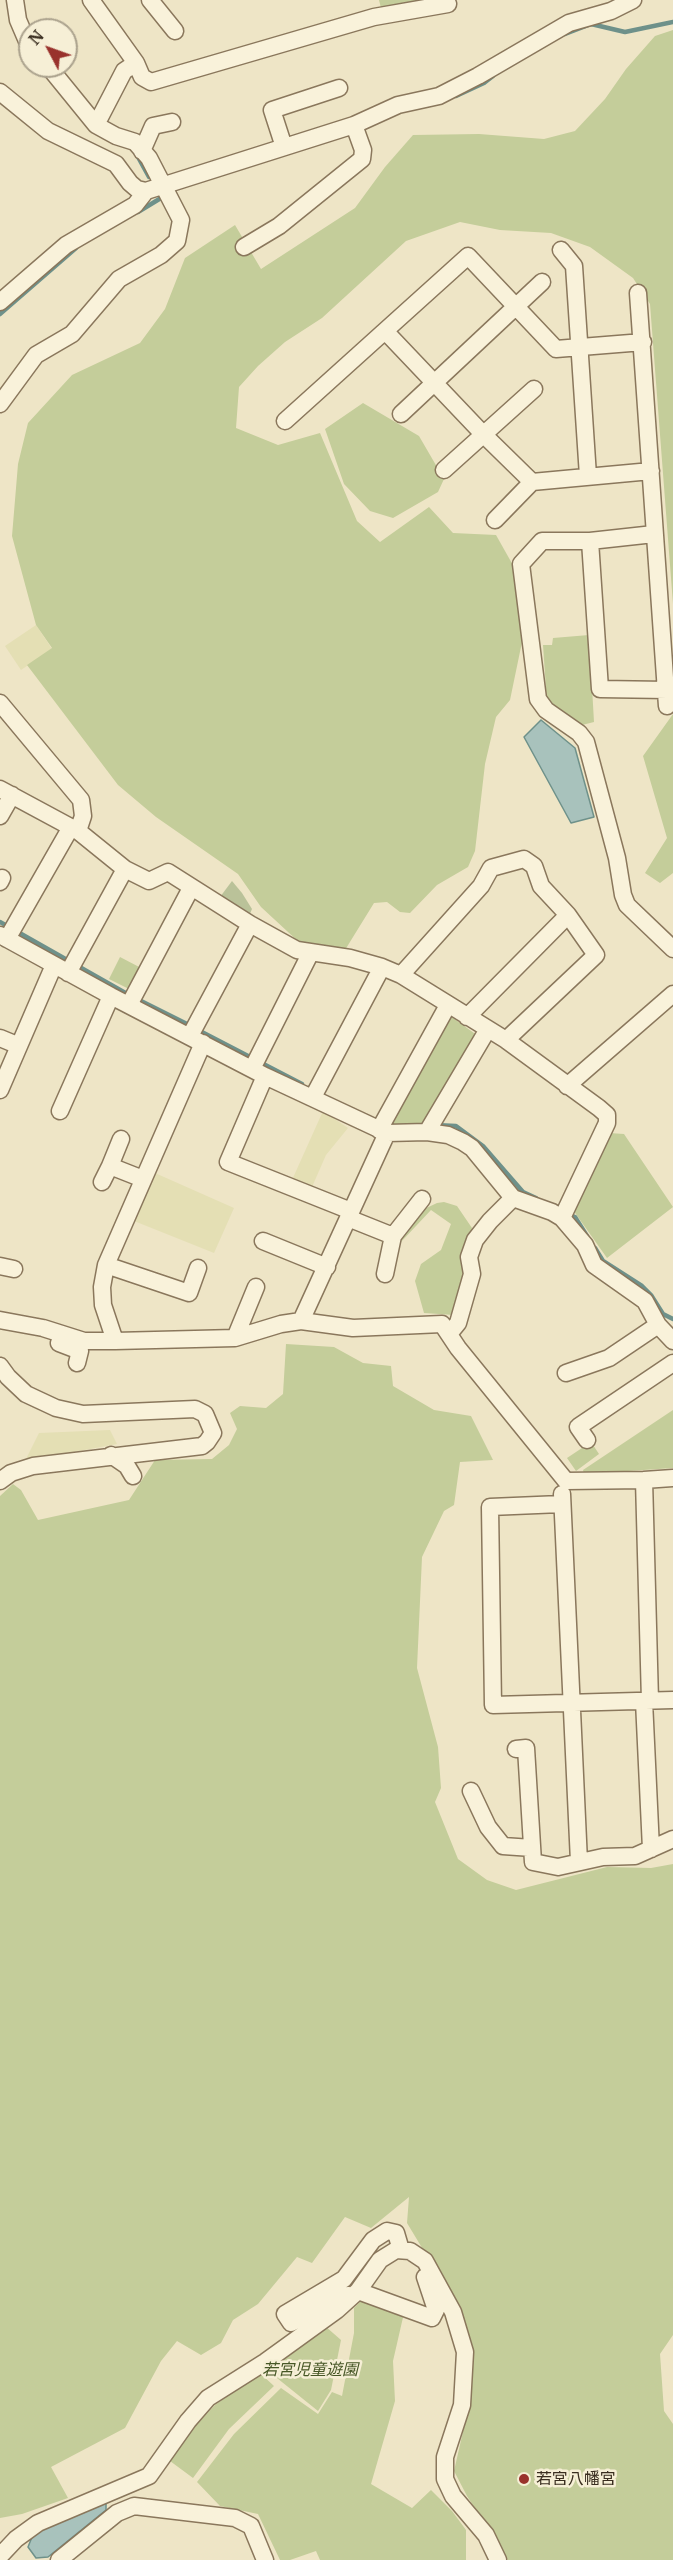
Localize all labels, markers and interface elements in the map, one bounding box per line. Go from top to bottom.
north arrow [18,18,78,78]
text: N [24,26,48,49]
park label: 若宮児童遊園 [262,2360,358,2380]
place label: 若宮八幡宮 [536,2469,616,2489]
marker: 若宮八幡宮 [517,2472,531,2486]

